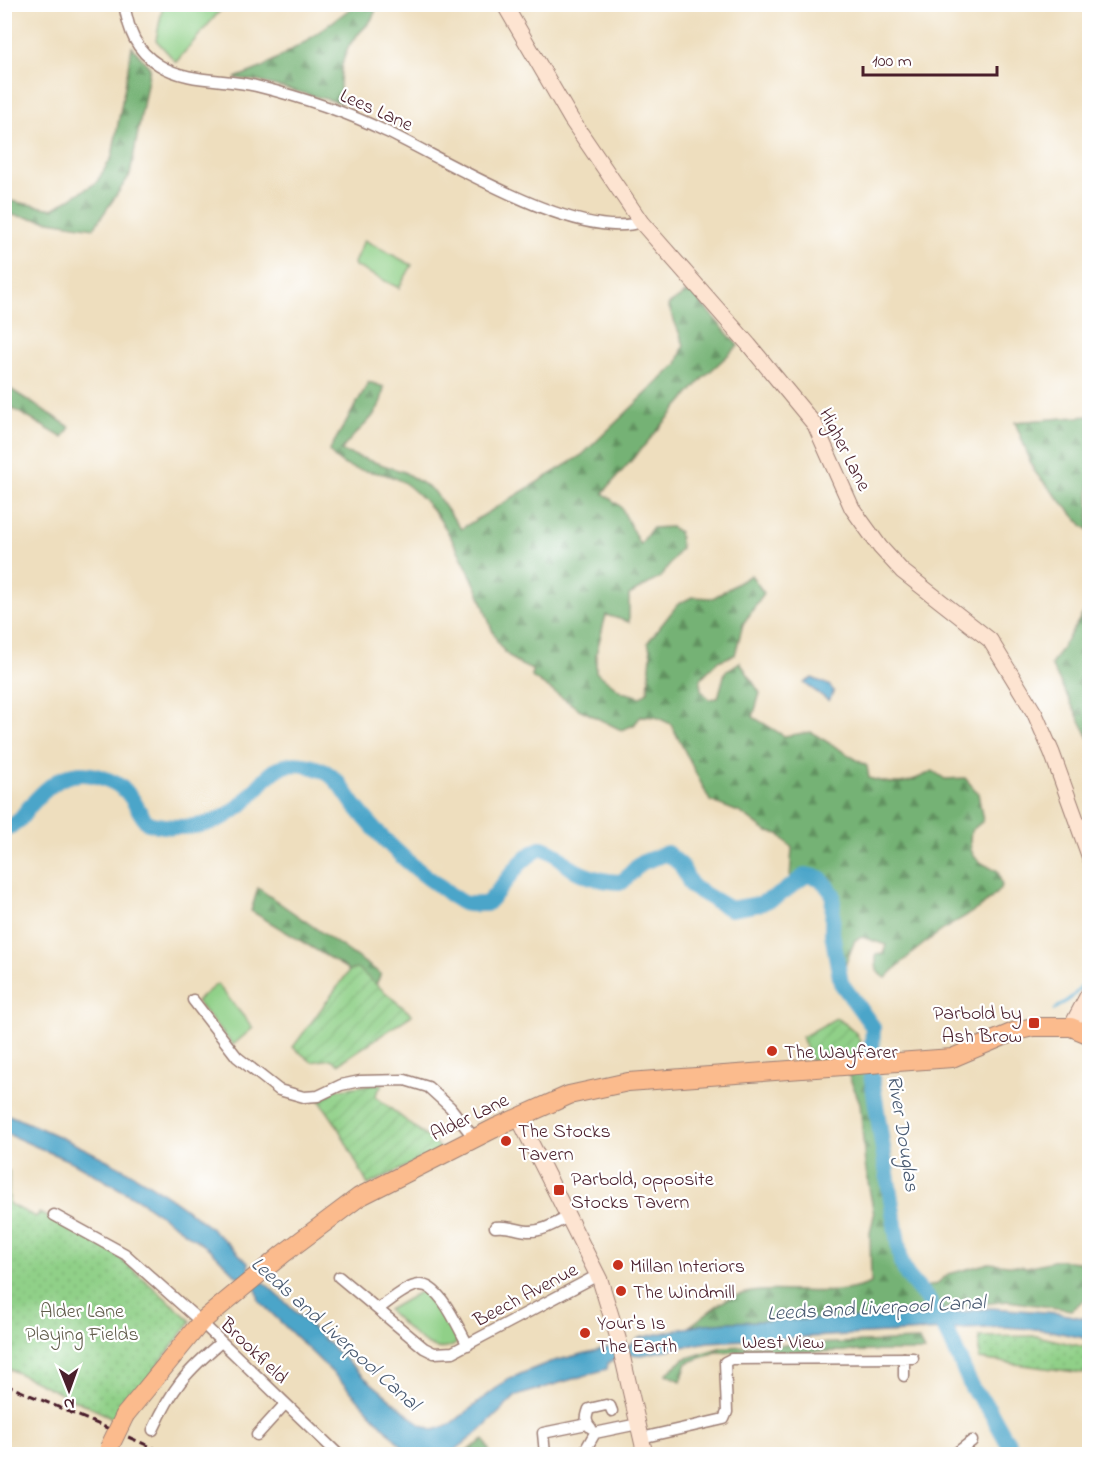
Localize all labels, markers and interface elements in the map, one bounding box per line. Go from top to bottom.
scale bar [863,39,996,77]
text: 100 m [872,49,912,75]
street label: Lees Lane [335,82,417,140]
street label: Higher Lane [810,403,877,497]
place label: Parbold by Ash Brow [933,1000,1022,1052]
marker: Parbold by Ash Brow [1027,1016,1041,1030]
place label: The Wayfarer [784,1039,899,1068]
marker: The Wayfarer [765,1044,779,1058]
water label: River Douglas [877,1073,926,1194]
street label: Alder Lane [426,1087,514,1150]
place label: The Stocks Tavern [518,1118,611,1170]
marker: The Stocks Tavern [499,1134,513,1148]
place label: Parbold, opposite Stocks Tavern [571,1166,714,1218]
marker: Parbold, opposite Stocks Tavern [552,1183,566,1197]
water label: Leeds and Liverpool Canal [243,1250,428,1420]
place label: Millan Interiors [630,1253,745,1282]
street label: Beech Avenue [468,1256,584,1336]
marker: Millan Interiors [611,1258,625,1272]
place label: The Windmill [633,1279,735,1308]
marker: The Windmill [614,1284,628,1298]
water label: Leeds and Liverpool Canal [766,1288,989,1330]
park label: Alder Lane Playing Fields [25,1298,139,1351]
place label: Your's Is The Earth [597,1310,677,1362]
street label: Brookfield [212,1311,294,1392]
marker: Your's Is The Earth [578,1326,592,1340]
street label: West View [742,1329,824,1358]
north arrow [39,1360,99,1420]
text: N [63,1391,75,1415]

